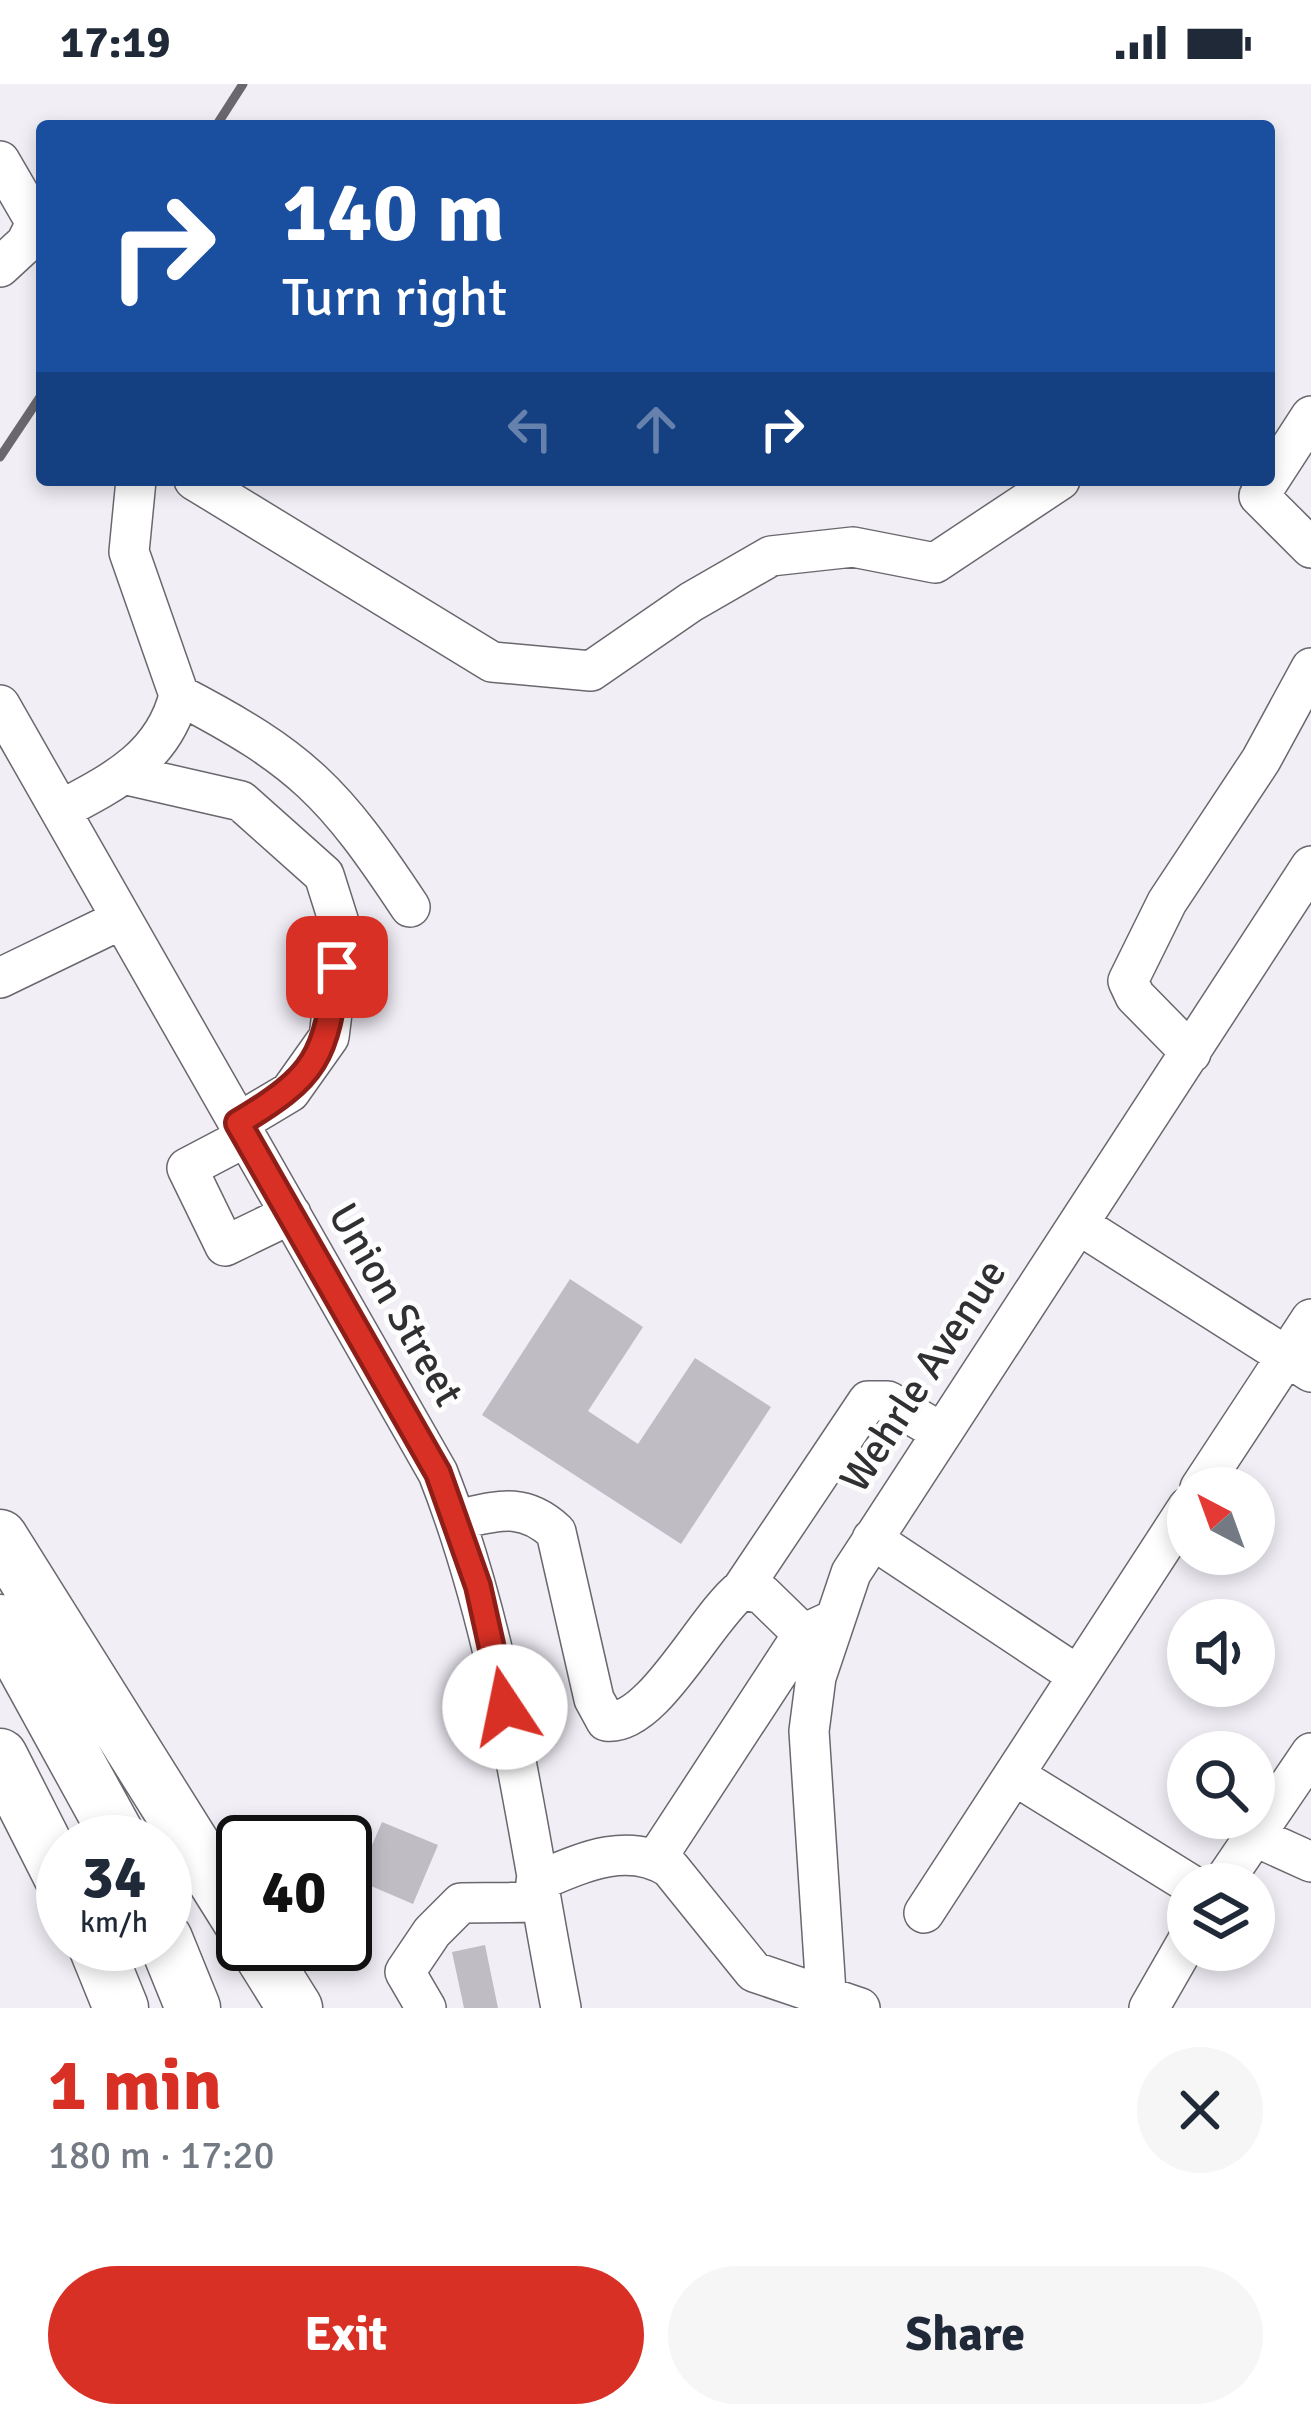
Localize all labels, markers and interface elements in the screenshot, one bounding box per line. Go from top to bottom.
text: 17:19 [60,15,170,70]
text: 140 m [282,161,504,265]
icon: right [84,168,240,324]
text: Turn right [282,264,507,331]
icon: left [497,396,563,462]
icon: ahead [623,396,689,462]
icon: right [749,396,815,462]
pin [286,916,388,1018]
icon: arrive [304,934,370,1000]
street label: Union Street [317,1194,474,1415]
street label: Wehrle Avenue [829,1250,1017,1502]
north arrow [1167,1467,1275,1575]
map controls [1167,1467,1275,1971]
button: sound [1167,1599,1275,1707]
position arrow [442,1644,568,1770]
button: search [1167,1731,1275,1839]
speed limit sign: 40 [216,1815,372,1971]
text: 34 [82,1841,146,1915]
button: layers [1167,1863,1275,1971]
text: km/h [80,1904,148,1941]
text: 1 min [48,2041,222,2130]
button: close [1137,2047,1263,2173]
text: 180 m · 17:20 [48,2131,275,2179]
button: Exit [48,2266,644,2404]
button: Share [668,2266,1263,2404]

